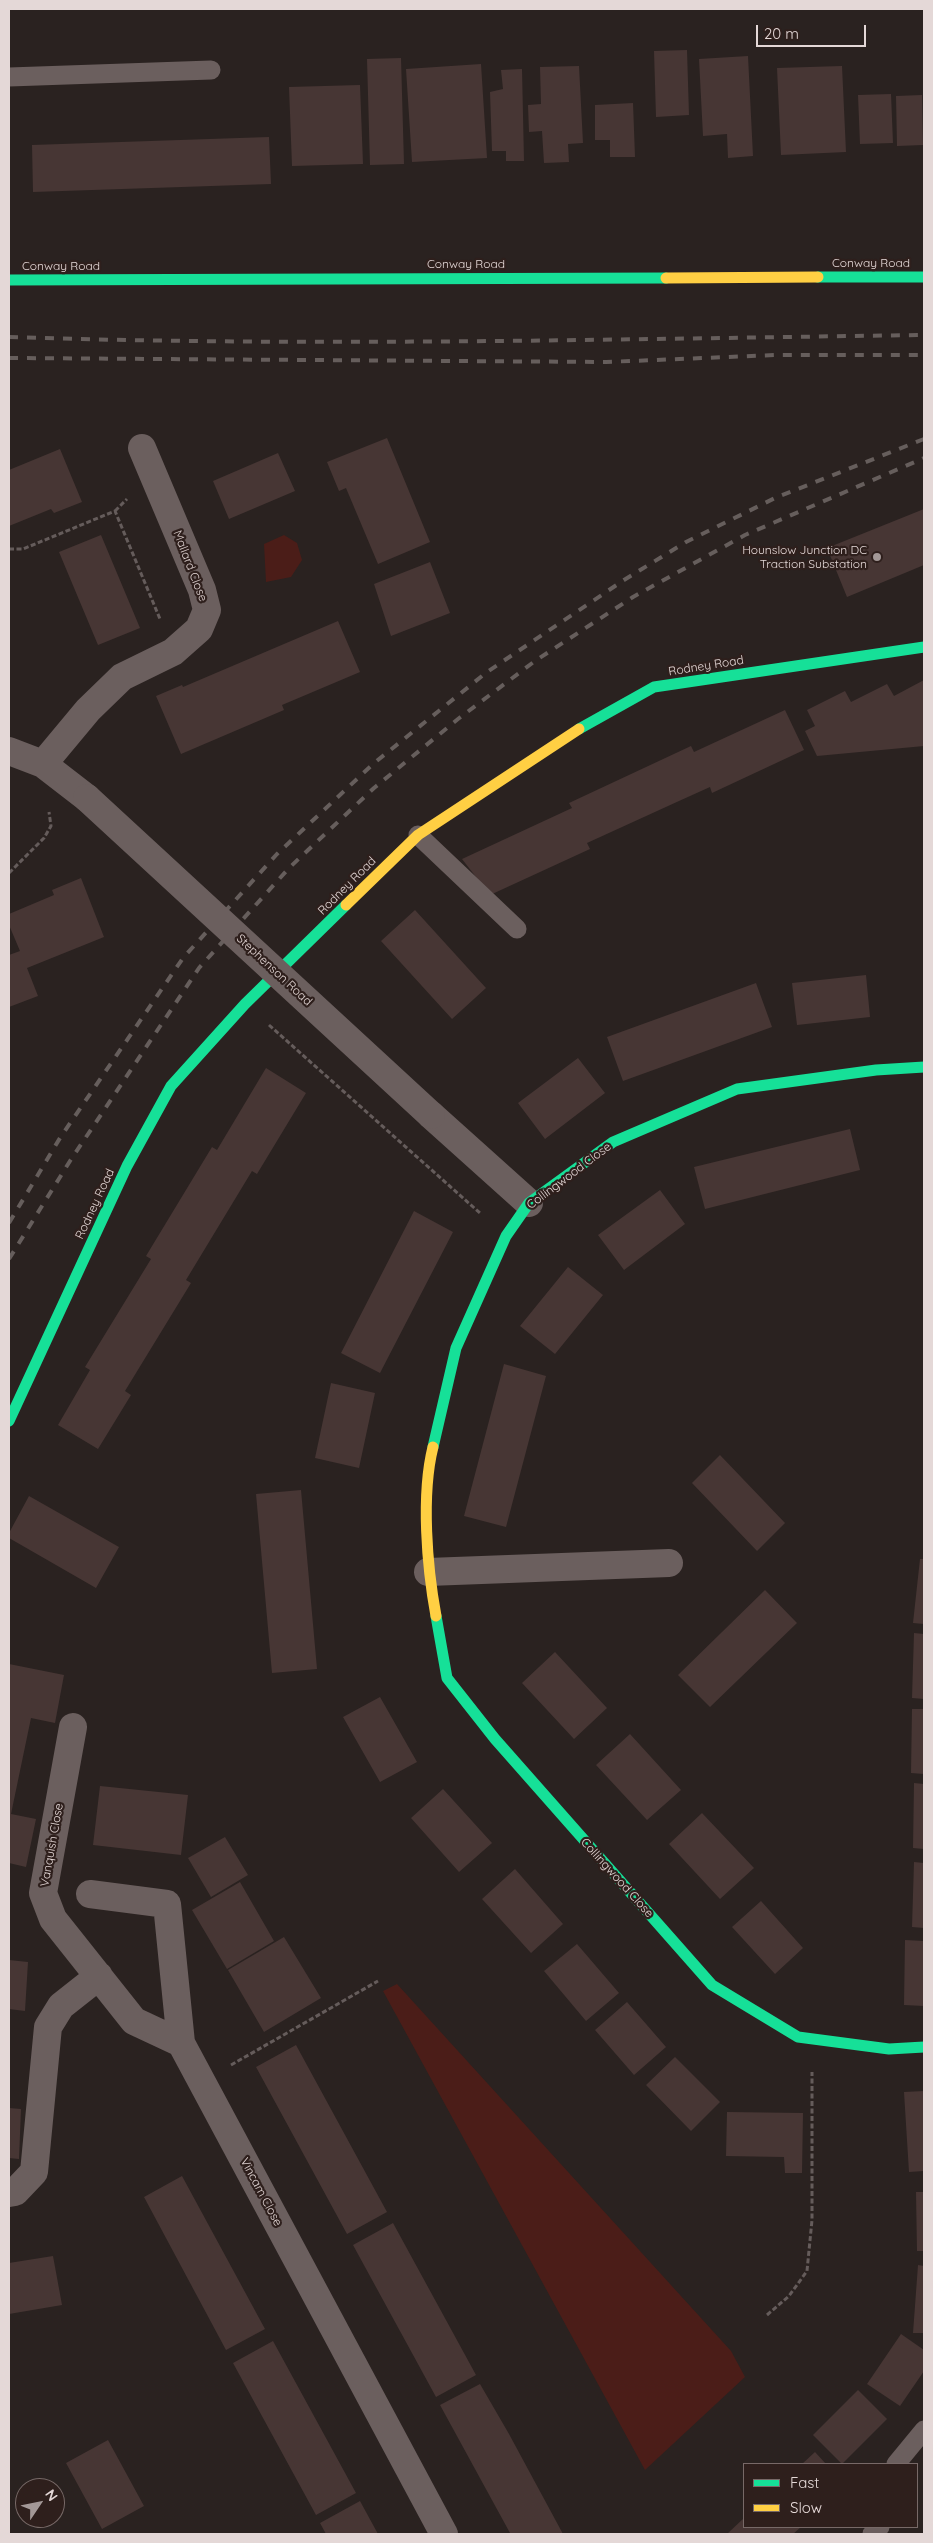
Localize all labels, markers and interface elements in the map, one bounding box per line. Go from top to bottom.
scale bar [758,15,868,47]
text: 20 m [764,24,799,43]
street label: Conway Road [832,256,910,270]
street label: Conway Road [427,257,505,271]
street label: Conway Road [22,259,100,273]
street label: Mallard Close [170,528,210,604]
place label: Hounslow Junction DC Traction Substation [742,543,867,571]
marker: Hounslow Junction DC Traction Substation [871,551,883,563]
street label: Rodney Road [667,653,745,679]
street label: Rodney Road [315,854,379,918]
street label: Stephenson Road [233,931,315,1009]
street label: Collingwood Close [524,1140,614,1212]
street label: Rodney Road [72,1167,118,1241]
street label: Vanquish Close [38,1802,66,1888]
street label: Collingwood Close [578,1835,656,1921]
street label: Vincam Close [237,2155,285,2229]
legend [743,2463,918,2528]
text: Fast [790,2473,819,2492]
north arrow [15,2478,65,2528]
text: N [41,2486,62,2504]
text: Slow [790,2498,822,2517]

